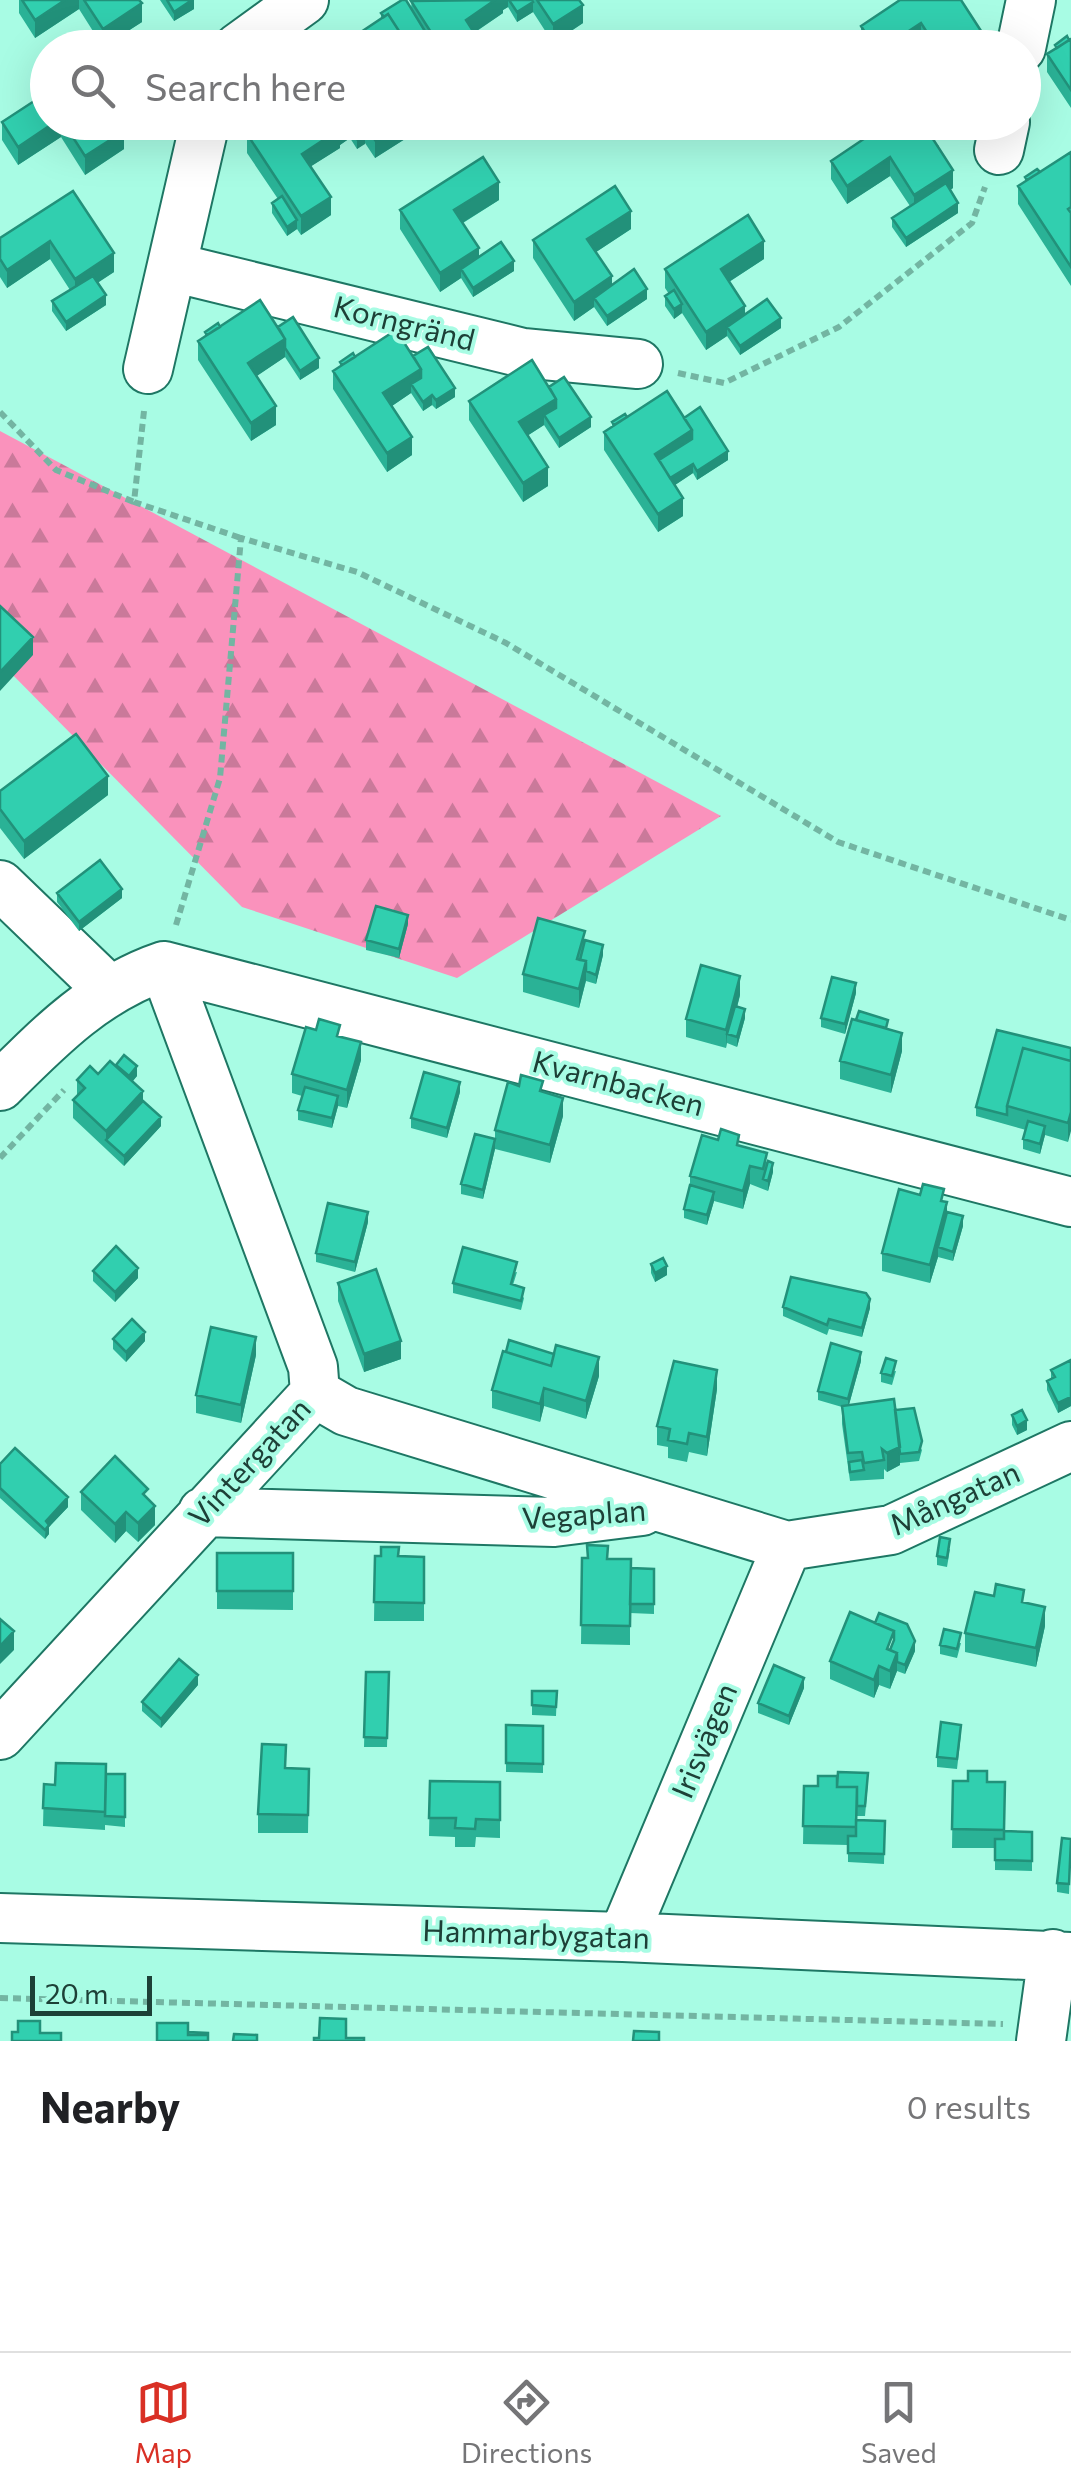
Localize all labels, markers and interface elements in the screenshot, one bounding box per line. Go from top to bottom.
search box [30,30,1041,140]
icon: search [65,58,120,113]
text: Search here [145,62,346,109]
street label: Korngränd [330,286,479,357]
street label: Kvarnbacken [529,1041,708,1122]
street label: Vintergatan [179,1389,317,1533]
street label: Mångatan [883,1452,1025,1542]
street label: Vegaplan [521,1490,647,1535]
street label: Irisvägen [662,1677,743,1803]
street label: Hammarbygatan [422,1910,650,1955]
scale bar [30,1971,152,2016]
text: 20 m [45,1976,109,2010]
text: Nearby [40,2080,180,2132]
text: 0 results [907,2086,1031,2126]
tab: Map [134,2375,192,2469]
tab: Directions [461,2375,592,2469]
tab: Saved [861,2375,937,2469]

